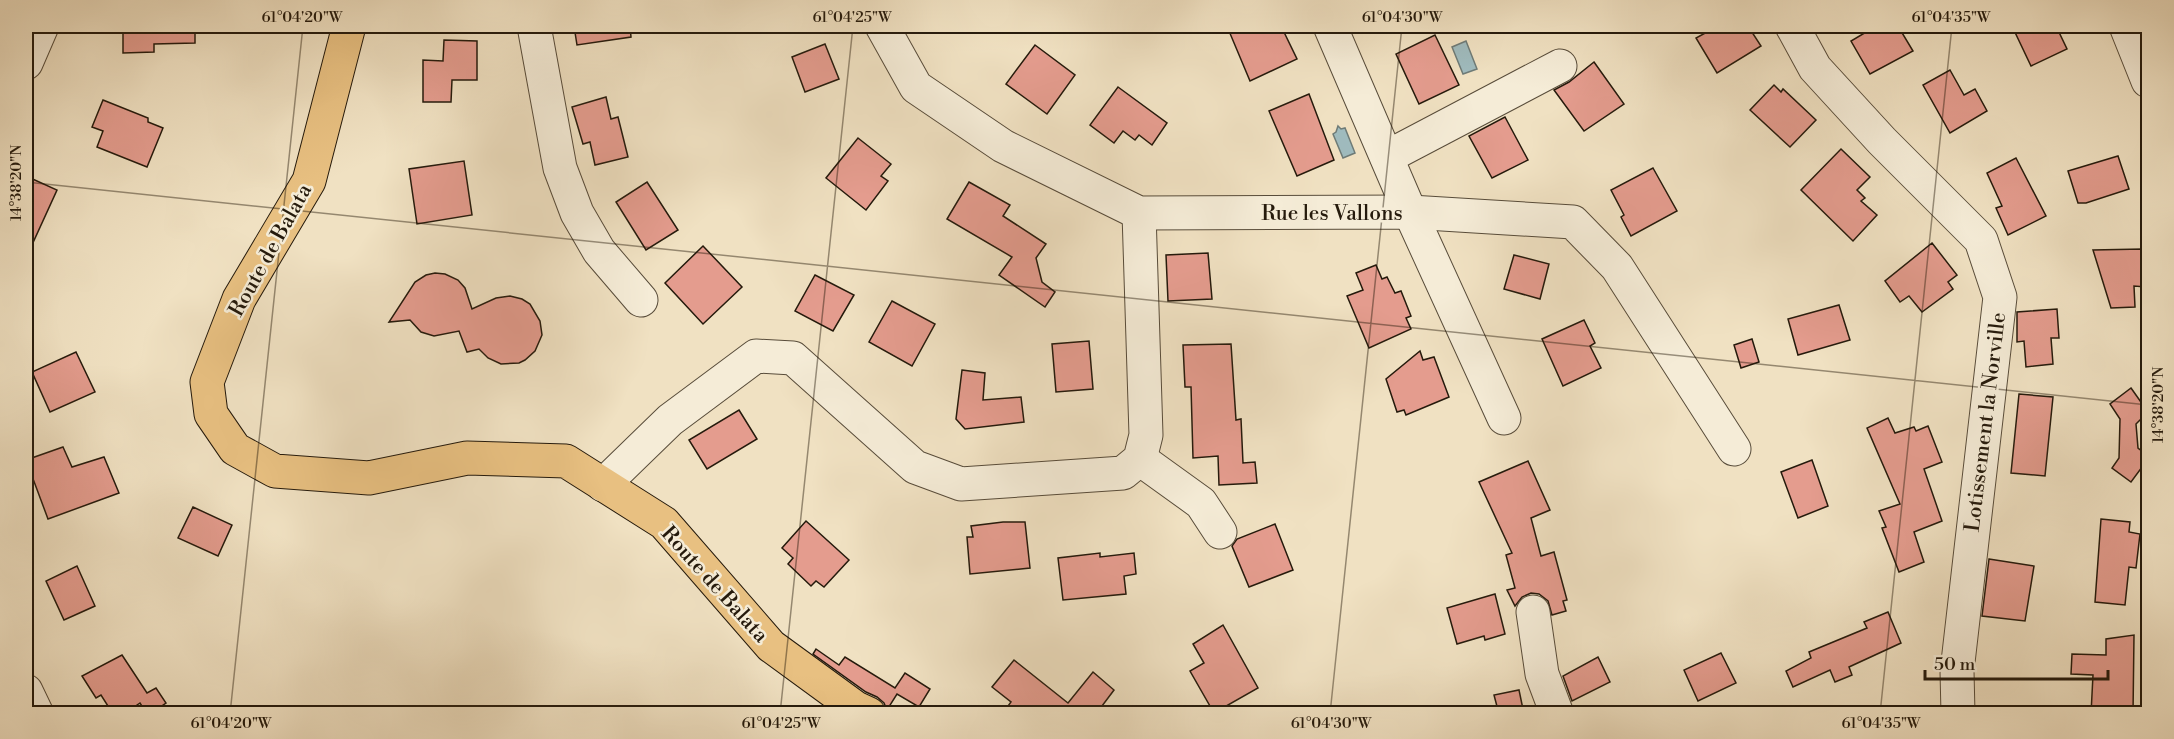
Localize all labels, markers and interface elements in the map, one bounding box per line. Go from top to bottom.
text: 61°04'20"W [262,8,343,27]
text: 61°04'25"W [812,8,892,27]
text: 61°04'30"W [1362,8,1443,27]
text: 61°04'35"W [1912,8,1991,27]
text: 14°38'20"N [7,145,26,221]
street label: Route de Balata [224,179,318,321]
street label: Rue les Vallons [1261,201,1403,227]
street label: Lotissement la Norville [1960,311,2012,533]
text: 14°38'20"N [2149,367,2168,443]
street label: Route de Balata [655,521,774,649]
scale bar [1925,643,2108,681]
text: 50 m [1934,653,1976,676]
text: 61°04'20"W [191,714,272,733]
text: 61°04'25"W [741,714,821,733]
text: 61°04'30"W [1291,714,1372,733]
text: 61°04'35"W [1842,714,1921,733]

